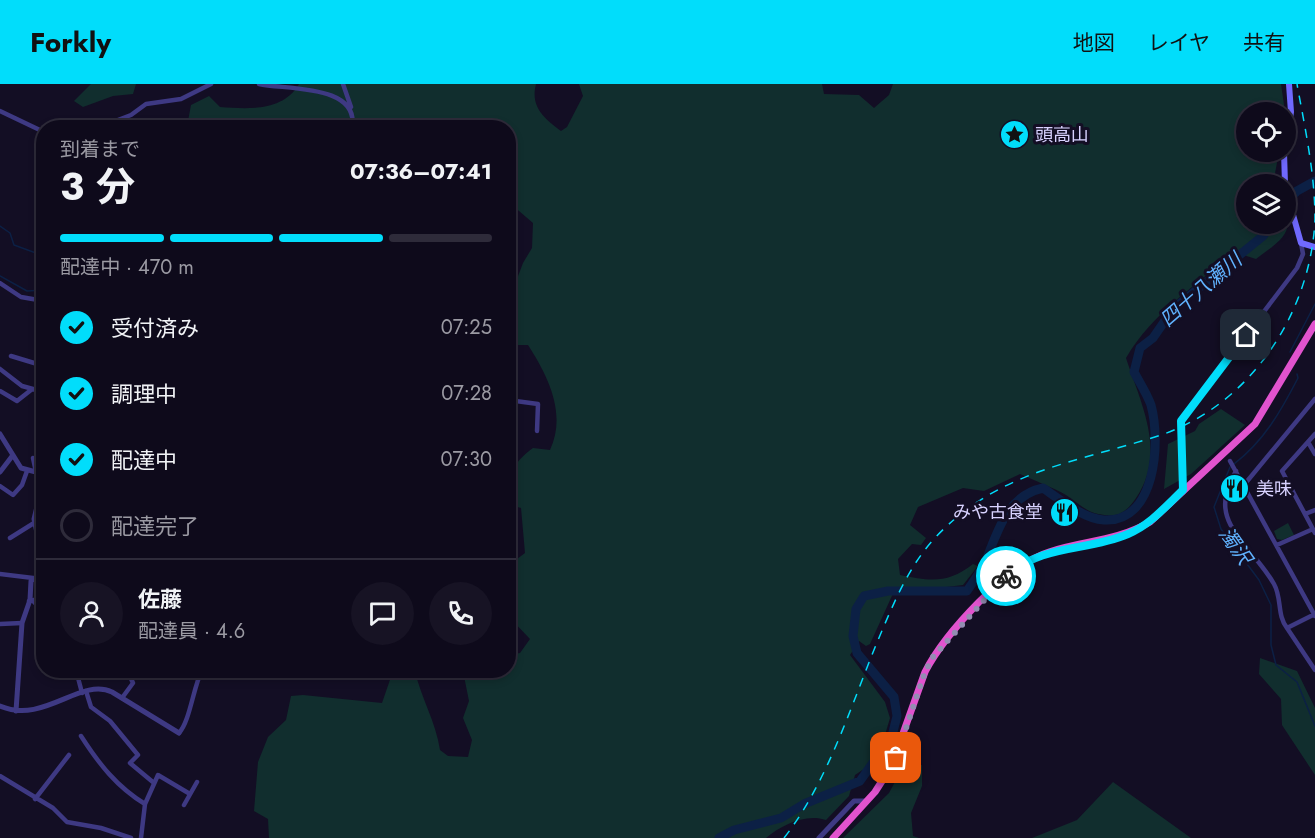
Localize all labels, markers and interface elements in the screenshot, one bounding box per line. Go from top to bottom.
text: Forkly [30,22,111,63]
text: 地図 [1073,28,1115,58]
text: レイヤ [1148,28,1210,58]
text: 共有 [1243,28,1285,58]
map controls [1236,102,1296,234]
button: locate [1236,102,1296,162]
place icon: 頭高山 [998,119,1030,151]
place label: 頭高山 [1035,122,1089,148]
text: 到着まで [60,135,140,164]
text: 07:36–07:41 [350,155,492,187]
text: 3 分 [60,158,135,215]
button: layers [1236,174,1296,234]
water label: 四十八瀬川 [1154,245,1250,334]
text: 配達中 · 470 m [60,253,194,282]
pin [1220,309,1271,360]
icon: check [60,311,93,344]
text: 受付済み [111,312,199,344]
text: 07:25 [441,313,492,342]
icon: home [1229,318,1262,351]
icon: check [60,377,93,410]
text: 調理中 [111,378,177,410]
text: 07:28 [441,379,492,408]
icon: check [60,443,93,476]
text: 配達中 [111,444,177,476]
text: 07:30 [441,445,492,474]
restaurant icon: 美味 [1219,473,1251,505]
place label: 美味 [1256,476,1292,502]
restaurant icon: みや古食堂 [1048,496,1080,528]
place label: みや古食堂 [953,499,1043,525]
text: 配達完了 [111,510,199,542]
water label: 濁沢 [1212,521,1260,573]
courier [976,546,1036,606]
icon: bike [990,560,1023,593]
button: person [60,582,123,645]
button: chat [351,582,414,645]
button: phone [429,582,492,645]
text: 佐藤 [138,583,182,615]
text: 配達員 · 4.6 [138,617,245,646]
pin [870,732,921,783]
icon: bag [879,741,912,774]

